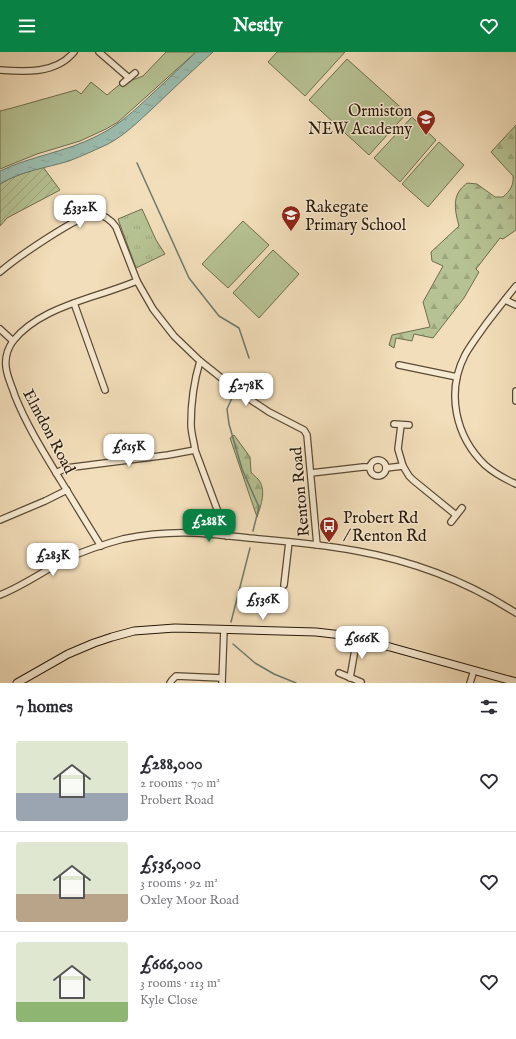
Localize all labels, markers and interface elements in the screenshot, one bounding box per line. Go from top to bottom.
icon: menu [16,15,38,37]
text: Nestly [233,15,283,38]
icon: heart [478,15,500,37]
place label: Ormiston NEW Academy [308,102,412,140]
school or university icon: Ormiston NEW Academy [415,108,437,136]
pin: £332K [52,195,108,229]
place label: Rakegate Primary School [305,198,407,236]
text: £332K [63,199,97,216]
school or university icon: Rakegate Primary School [280,204,302,232]
pin: £278K [218,373,274,407]
text: £278K [228,377,264,394]
street label: Elmdon Road [18,386,79,478]
pin: £615K [101,434,157,468]
text: £615K [112,438,146,455]
street label: Renton Road [287,446,315,538]
pin: £288K [181,509,237,543]
place label: Probert Rd / Renton Rd [343,509,427,547]
text: £288K [192,513,226,530]
bus stop icon: Probert Rd / Renton Rd [318,515,340,543]
pin: £283K [25,543,81,577]
text: £283K [36,547,70,564]
pin: £536K [235,587,291,621]
text: £536K [246,591,280,608]
pin: £666K [334,626,390,660]
text: £666K [345,630,379,647]
icon: filters [478,696,500,718]
text: 7 homes [16,697,73,718]
text: £288,000 [140,754,203,775]
icon: home [48,757,96,805]
icon: heart [478,770,500,792]
text: 2 rooms · 70 m² [140,775,220,792]
text: Probert Road [140,792,214,809]
text: £536,000 [140,854,201,875]
icon: home [48,858,96,906]
icon: heart [478,871,500,893]
text: 3 rooms · 92 m² [140,875,218,892]
text: Oxley Moor Road [140,892,239,909]
text: £666,000 [140,954,203,975]
icon: home [48,958,96,1006]
icon: heart [478,971,500,993]
text: 3 rooms · 113 m² [140,975,221,992]
text: Kyle Close [140,992,197,1009]

